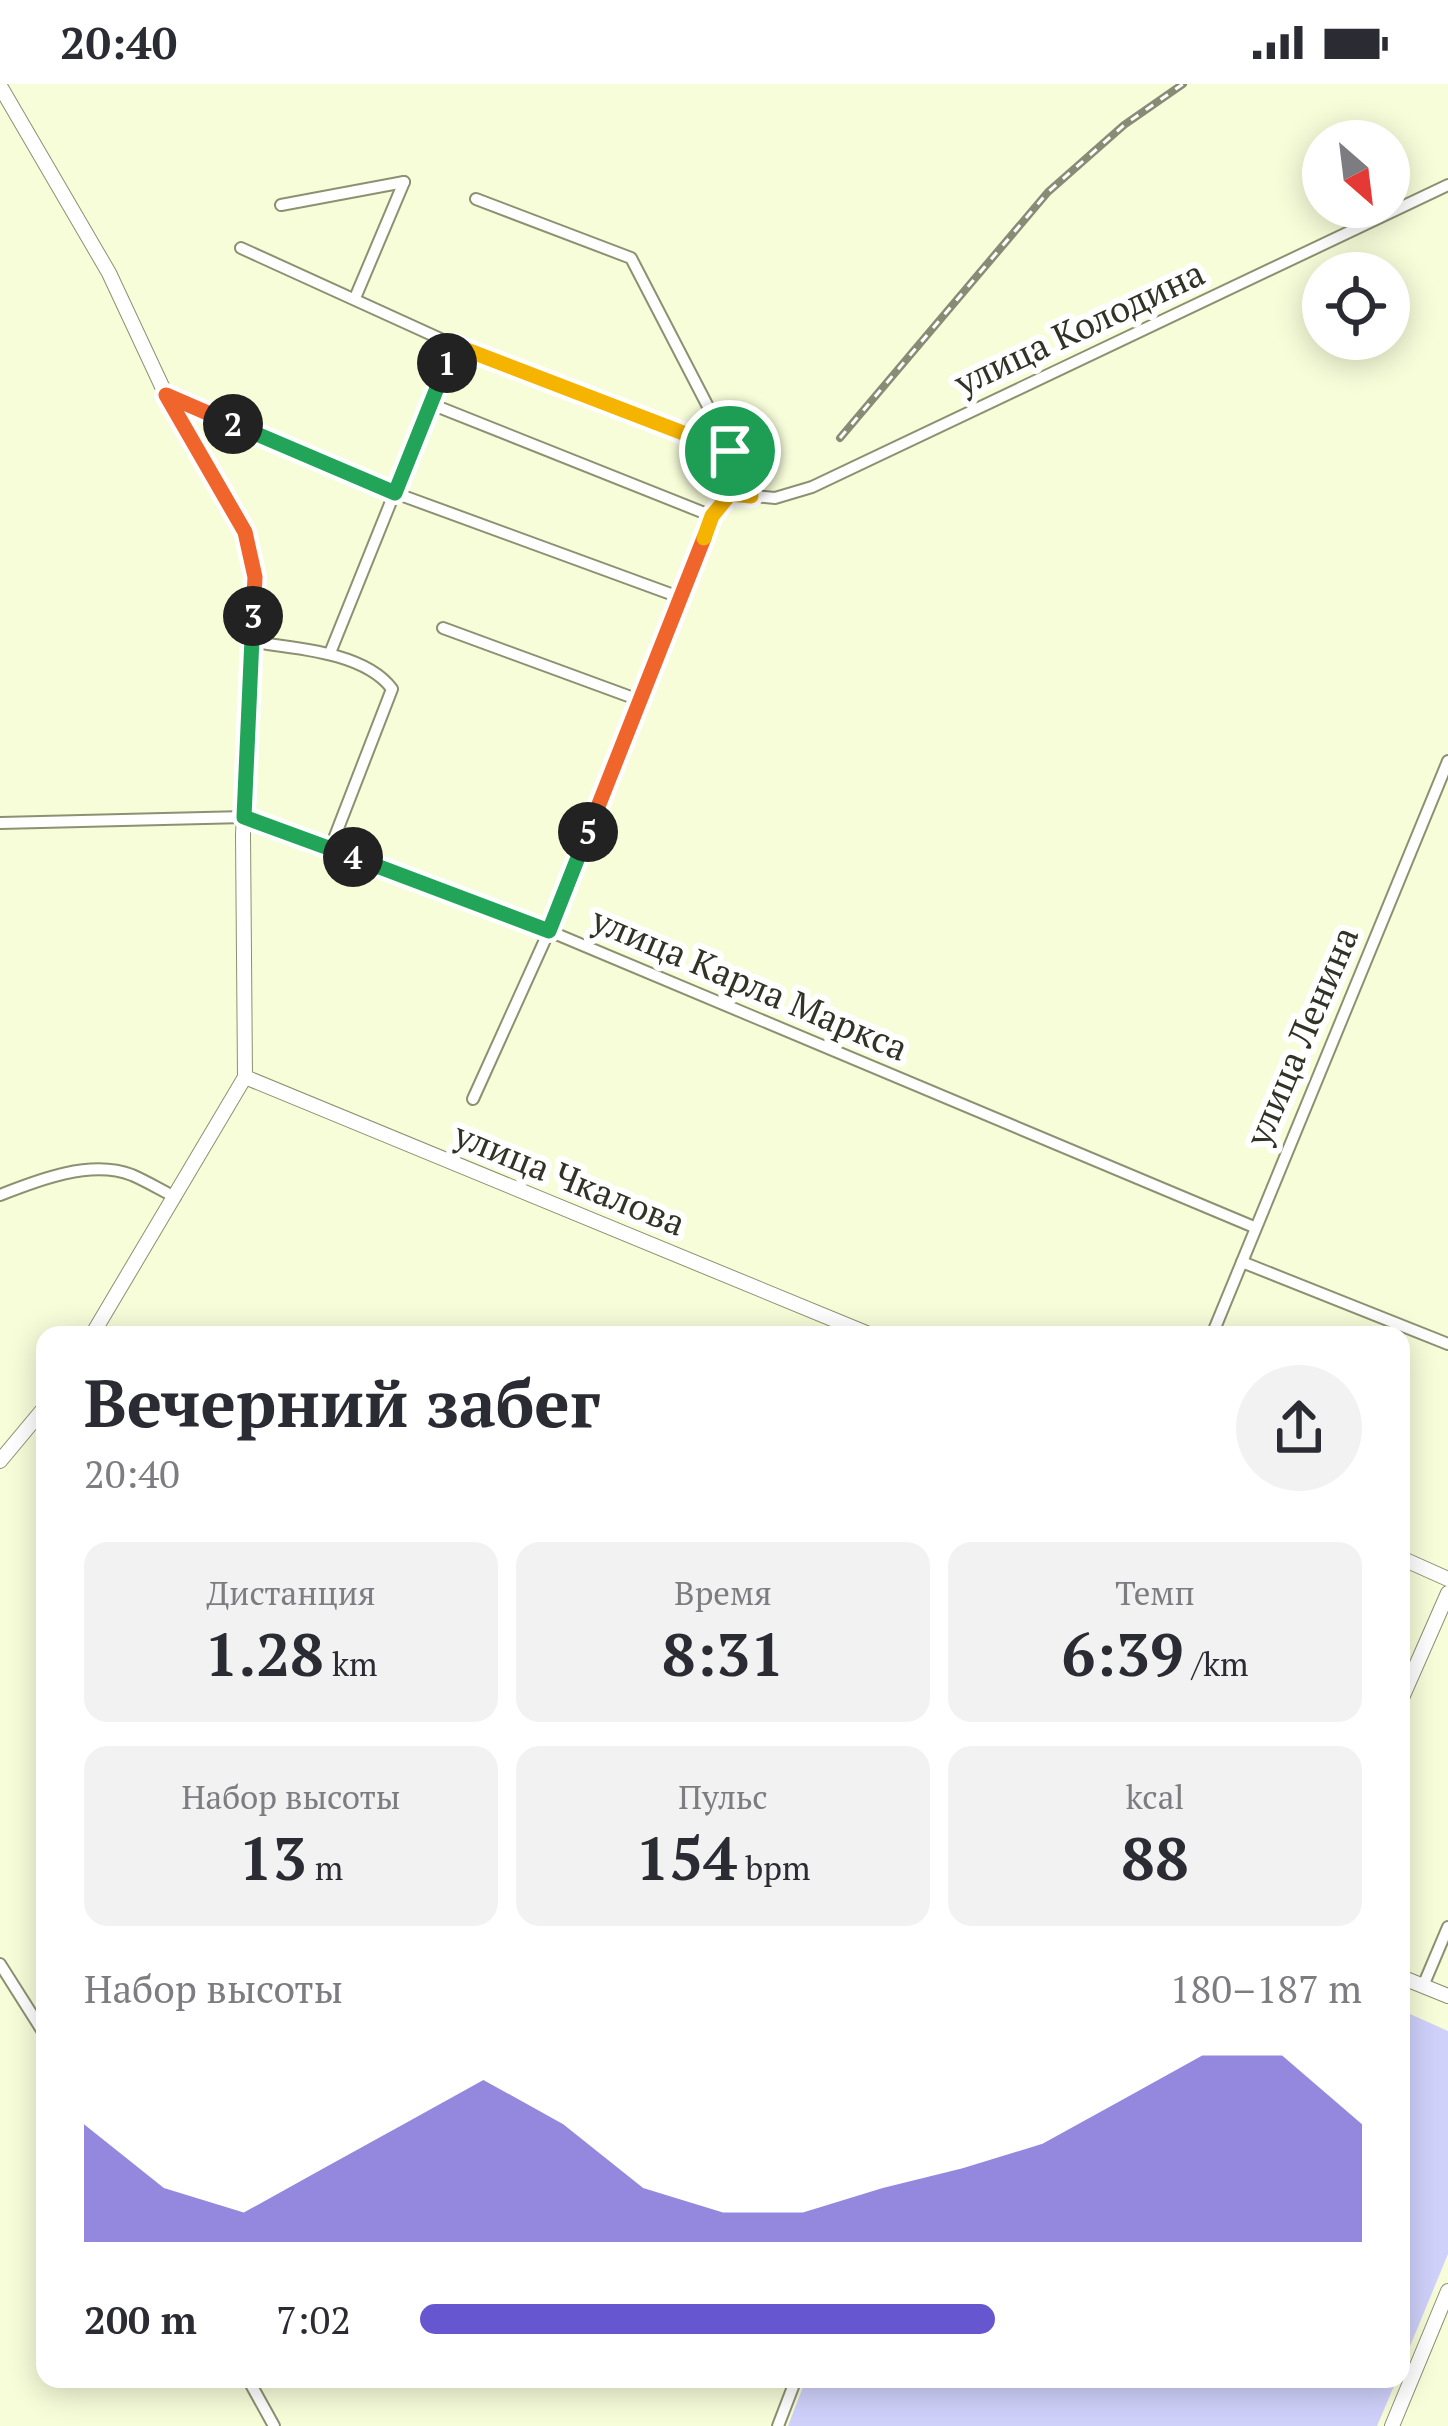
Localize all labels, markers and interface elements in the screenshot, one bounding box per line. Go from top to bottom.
text: 20:40 [60,12,177,72]
north arrow [1302,120,1410,228]
map controls [1302,120,1410,360]
street label: улица Колодина [946,249,1211,406]
button: locate [1302,252,1410,360]
pin: 1 [417,333,477,393]
text: 1 [438,341,456,384]
pin: 2 [203,394,263,454]
pin [679,400,781,502]
text: 2 [224,402,242,445]
icon: arrive [697,418,763,484]
pin: 3 [223,586,283,646]
text: 3 [244,594,262,637]
pin: 5 [558,802,618,862]
text: 5 [579,810,597,853]
pin: 4 [323,827,383,887]
text: 4 [344,835,362,878]
street label: улица Карла Маркса [584,895,915,1071]
street label: улица Ленина [1233,919,1368,1154]
street label: улица Чкалова [447,1110,692,1246]
text: Вечерний забег [84,1358,601,1446]
button: share [1236,1365,1362,1491]
text: 20:40 [84,1447,180,1499]
text: Дистанция [207,1571,375,1614]
text: Время [674,1571,772,1614]
text: Темп [1115,1571,1195,1614]
text: 1.28 [205,1614,324,1693]
text: 8:31 [662,1614,784,1693]
text: 6:39 [1061,1614,1184,1693]
text: km [324,1642,378,1685]
text: /km [1184,1642,1249,1685]
text: Набор высоты [182,1775,401,1818]
text: Пульс [678,1775,768,1818]
text: kcal [1126,1775,1184,1818]
text: 13 [239,1818,307,1897]
text: 154 [636,1818,737,1897]
text: 88 [1121,1818,1189,1897]
text: m [307,1846,343,1889]
text: bpm [737,1846,810,1889]
text: Набор высоты [84,1962,343,2014]
text: 180–187 m [1170,1962,1362,2014]
text: 200 m [84,2293,197,2345]
text: 7:02 [276,2293,351,2345]

